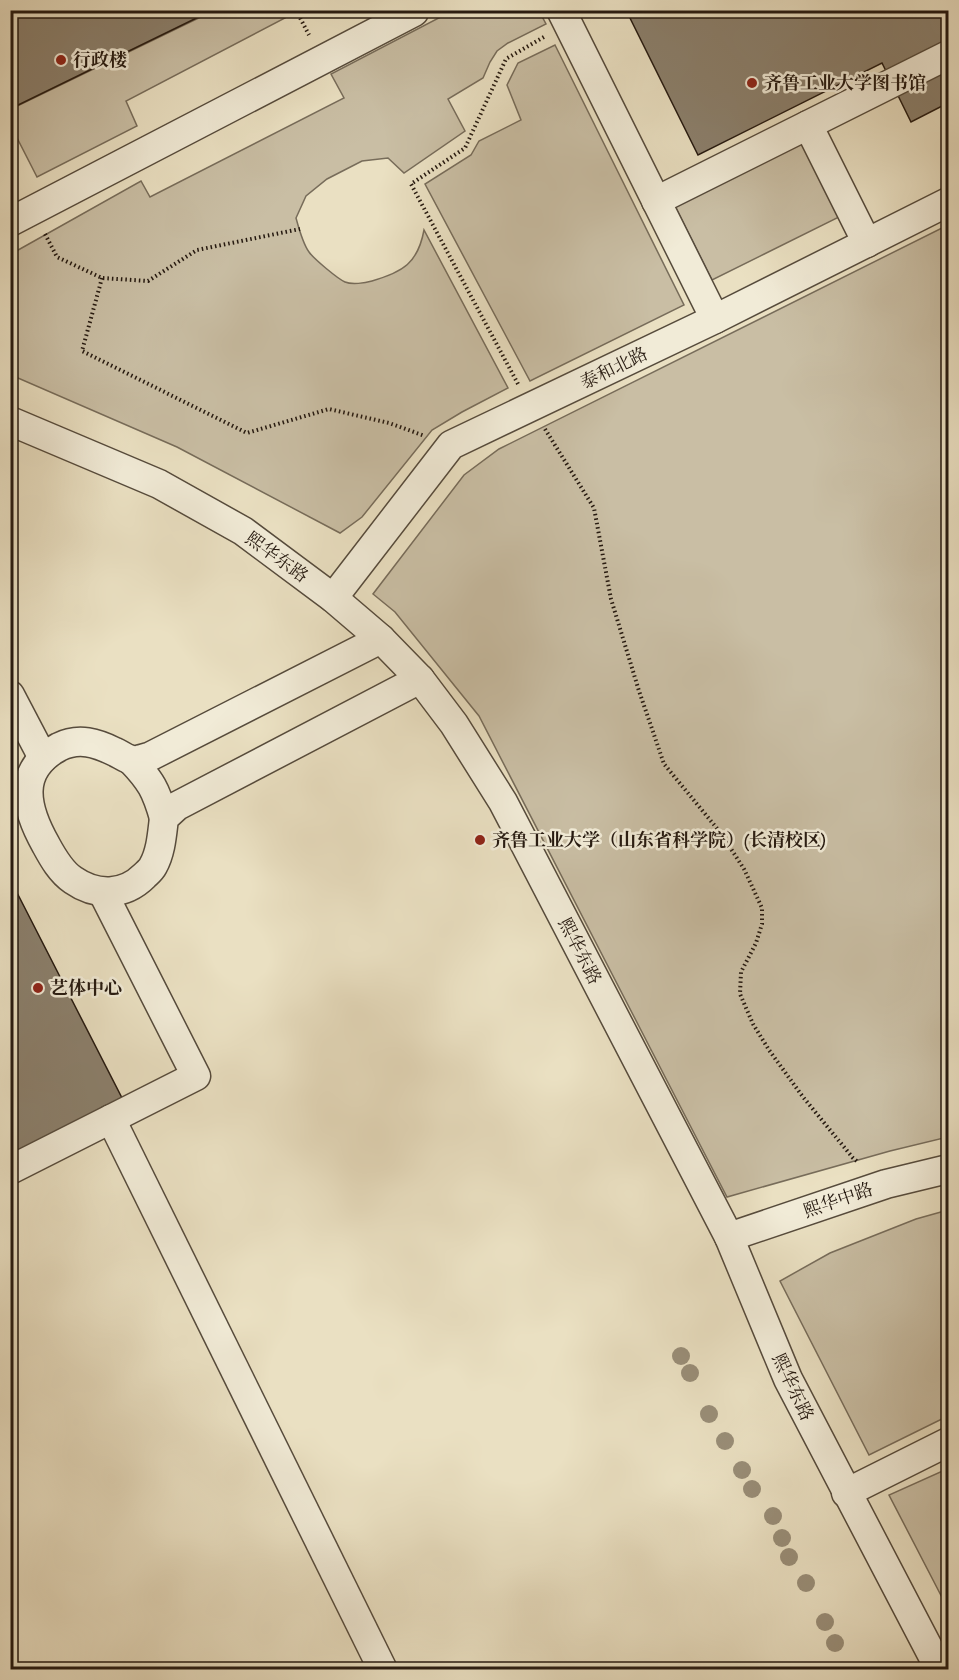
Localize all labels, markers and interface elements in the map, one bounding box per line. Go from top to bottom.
place label: 行政楼 [73,49,127,72]
marker: 行政楼 [54,53,68,67]
place label: 齐鲁工业大学图书馆 [764,72,926,95]
marker: 齐鲁工业大学图书馆 [745,76,759,90]
street label: 泰和北路 [577,342,652,395]
street label: 熙华东路 [241,527,313,588]
place label: 齐鲁工业大学（山东省科学院）(长清校区) [492,829,826,852]
marker: 齐鲁工业大学（山东省科学院）(长清校区) [473,833,487,847]
street label: 熙华东路 [553,914,606,989]
place label: 艺体中心 [50,977,122,1000]
marker: 艺体中心 [31,981,45,995]
street label: 熙华中路 [800,1178,876,1223]
street label: 熙华东路 [767,1350,818,1425]

